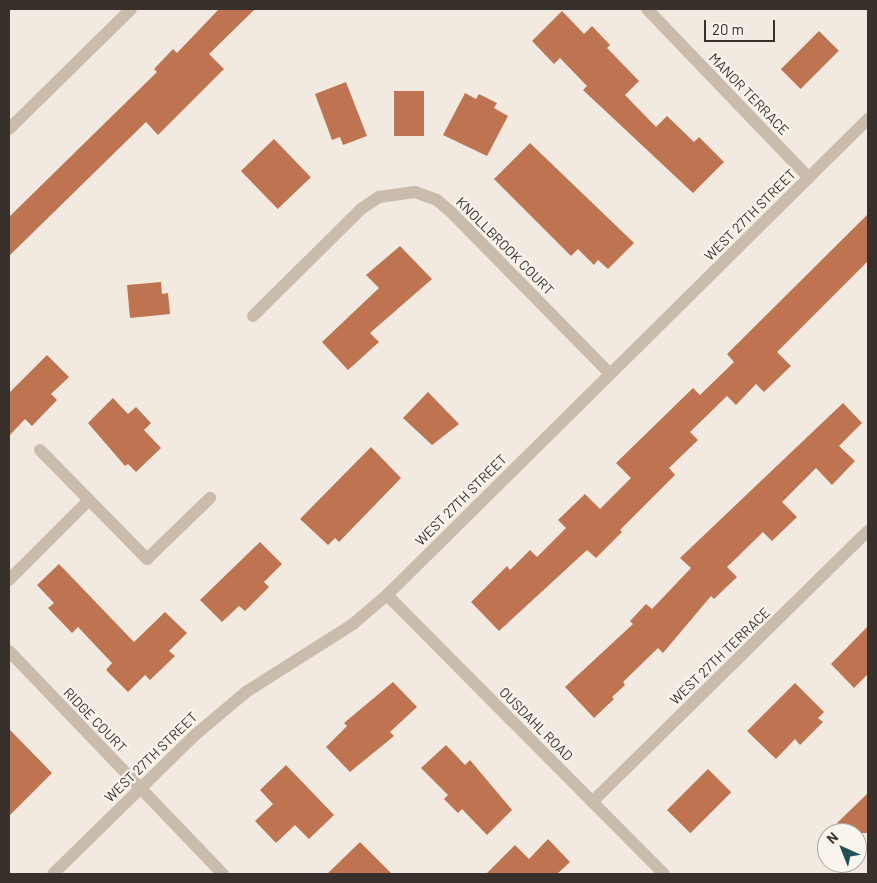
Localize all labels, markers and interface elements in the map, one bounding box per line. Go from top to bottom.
scale bar [707,10,778,42]
text: 20 m [712,20,744,38]
street label: MANOR TERRACE [706,50,792,138]
street label: WEST 27TH STREET [701,166,799,264]
street label: KNOLLBROOK COURT [453,194,557,298]
street label: WEST 27TH STREET [412,451,510,549]
street label: WEST 27TH TERRACE [666,604,774,708]
street label: RIDGE COURT [60,684,130,756]
street label: OUSDAHL ROAD [496,684,576,764]
street label: WEST 27TH STREET [101,708,201,806]
north arrow [817,823,867,873]
text: N [823,828,841,847]

